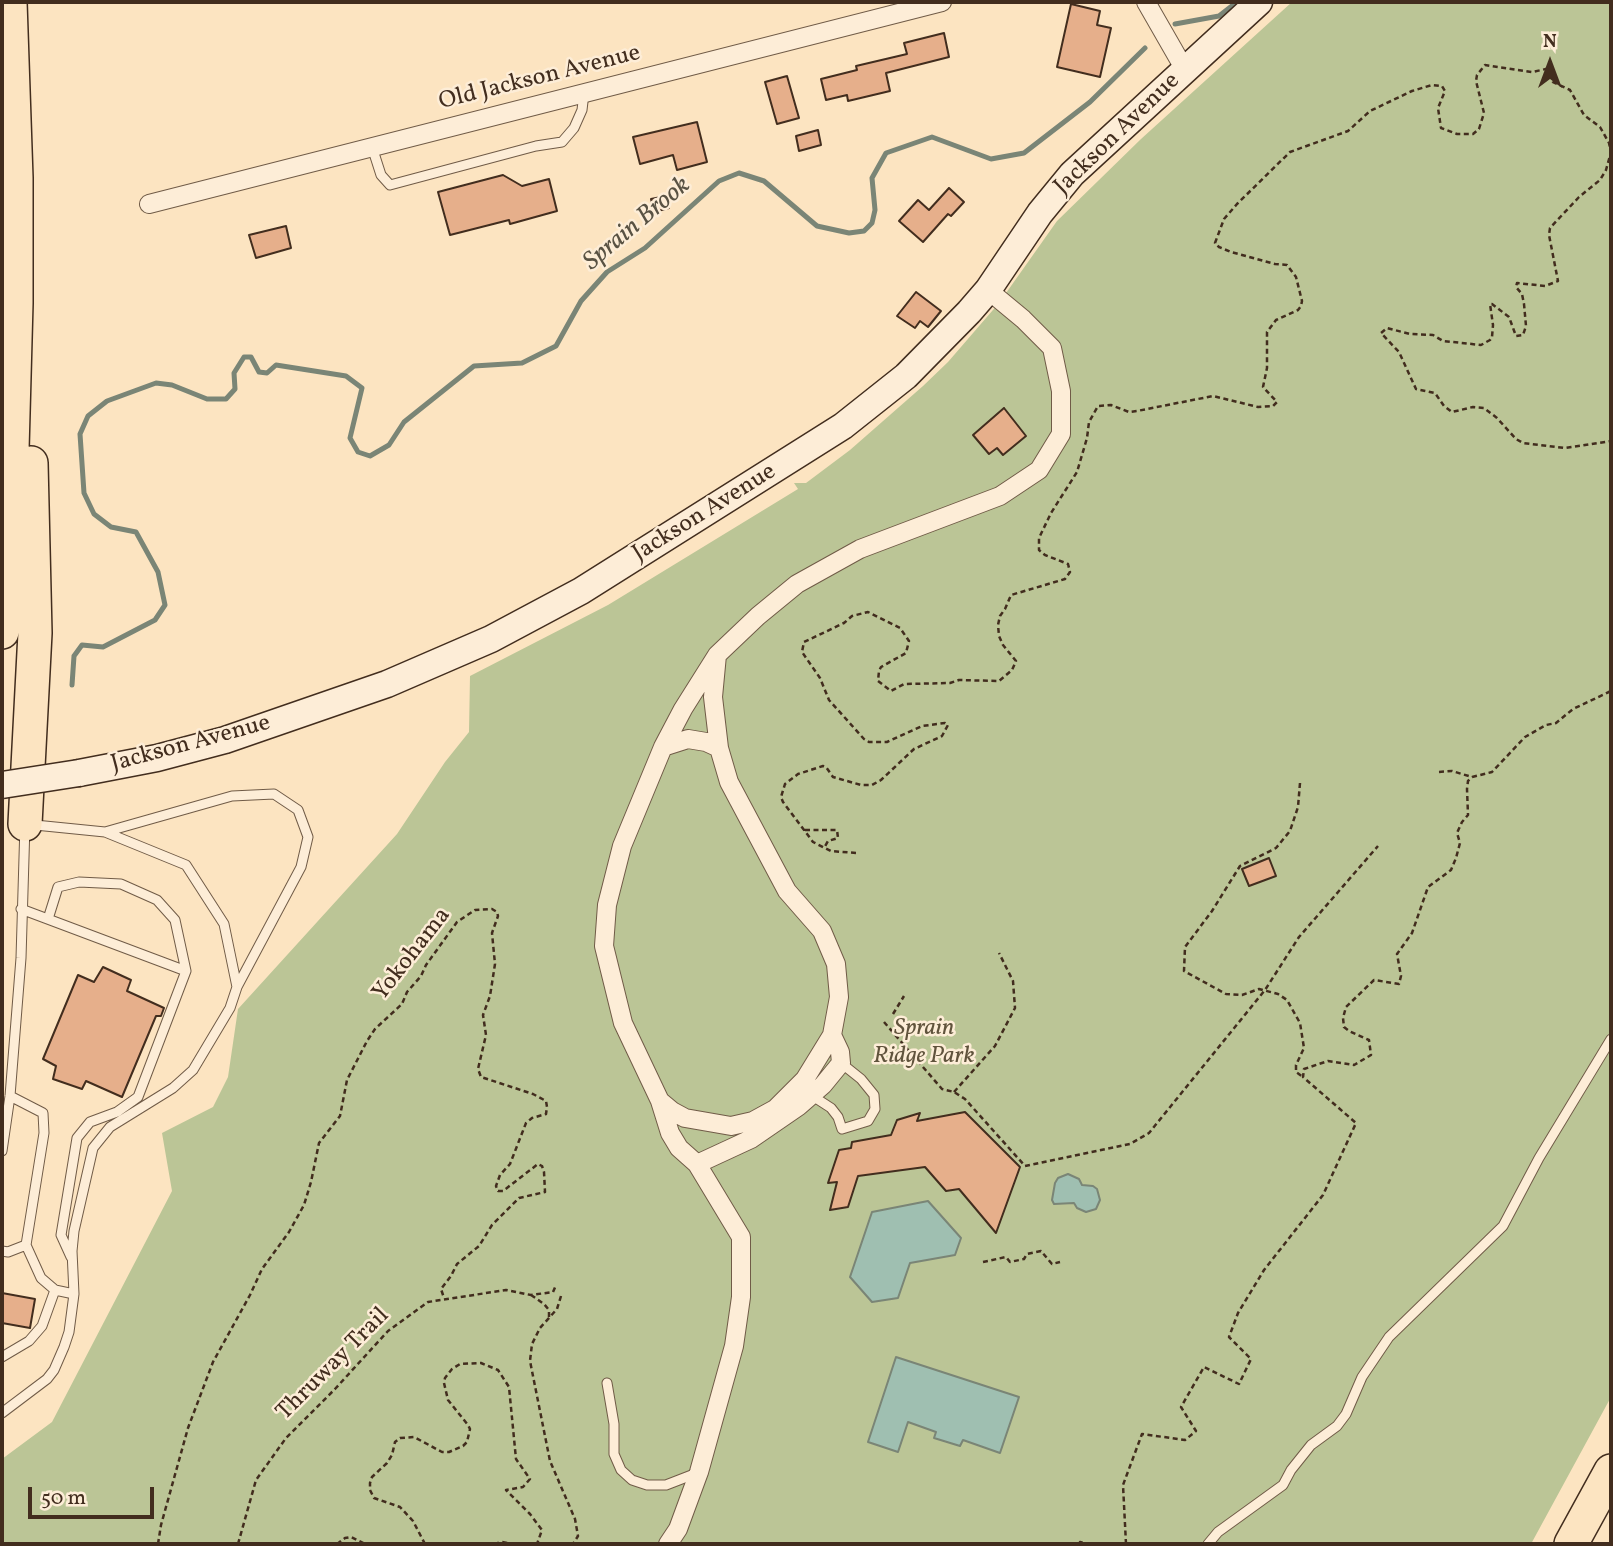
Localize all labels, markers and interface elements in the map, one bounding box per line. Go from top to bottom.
north arrow [1515,28,1585,98]
text: N [1543,29,1557,55]
street label: Old Jackson Avenue [436,40,644,118]
street label: Jackson Avenue [1049,68,1187,202]
water label: Sprain Brook [578,171,698,279]
street label: Jackson Avenue [628,458,782,570]
street label: Jackson Avenue [108,710,274,780]
street label: Yokohama [368,903,458,1007]
park label: Sprain Ridge Park [873,1016,975,1072]
street label: Thruway Trail [272,1303,396,1427]
scale bar [32,1472,158,1516]
text: 50 m [41,1484,86,1513]

